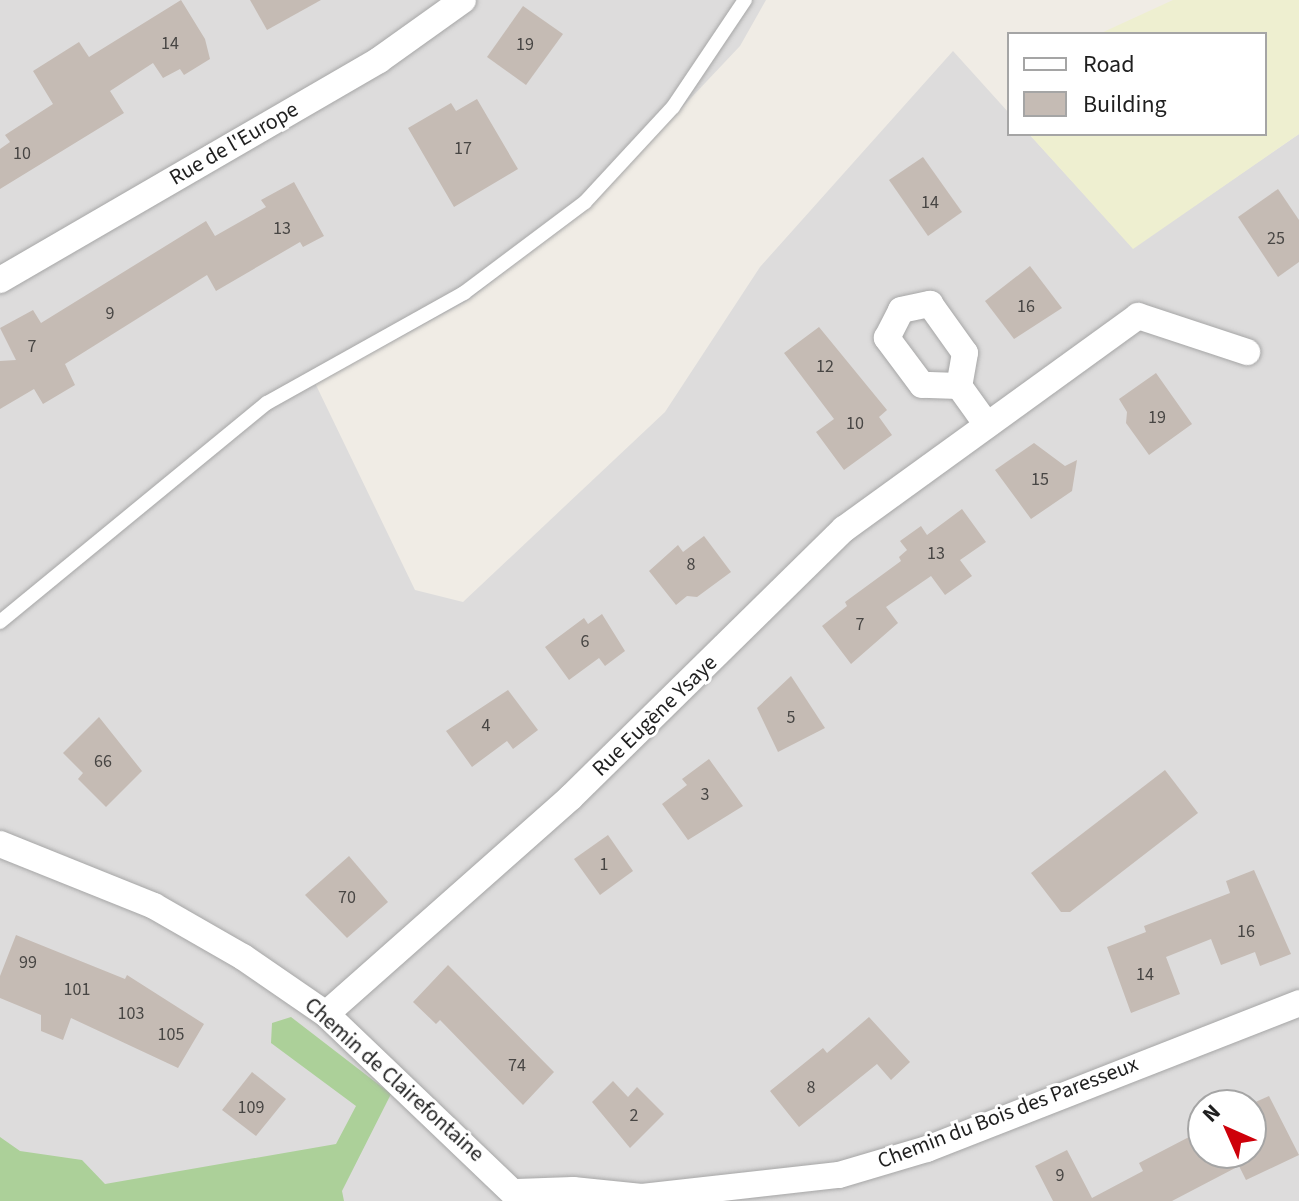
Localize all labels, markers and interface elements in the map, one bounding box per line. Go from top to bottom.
legend [1007,32,1267,136]
house number: 14 [161,33,179,55]
house number: 19 [516,34,534,56]
text: Road [1083,47,1135,82]
text: Building [1083,87,1167,122]
street label: Rue de l'Europe [165,96,303,192]
house number: 17 [454,138,472,160]
house number: 10 [13,143,31,165]
house number: 14 [921,192,939,214]
house number: 13 [273,218,291,240]
house number: 25 [1267,228,1285,250]
house number: 16 [1017,296,1035,318]
house number: 9 [106,303,114,325]
house number: 7 [28,336,36,358]
house number: 12 [816,356,834,378]
house number: 19 [1148,407,1166,429]
house number: 10 [846,413,864,435]
house number: 15 [1031,469,1049,491]
house number: 13 [927,543,945,565]
house number: 8 [687,554,695,576]
house number: 7 [856,614,864,636]
house number: 6 [581,631,589,653]
street label: Rue Eugène Ysaye [587,650,723,782]
house number: 5 [787,707,795,729]
house number: 4 [482,715,490,737]
house number: 66 [94,751,112,773]
house number: 3 [701,784,709,806]
house number: 1 [600,854,608,876]
house number: 70 [338,887,356,909]
house number: 16 [1237,921,1255,943]
house number: 99 [19,952,37,974]
house number: 14 [1136,964,1154,986]
house number: 101 [64,979,90,1001]
street label: Chemin de Clairefontaine [299,992,489,1168]
house number: 103 [118,1003,144,1025]
house number: 105 [158,1024,184,1046]
street label: Chemin du Bois des Paresseux [874,1051,1142,1175]
house number: 74 [508,1055,526,1077]
house number: 8 [807,1077,815,1099]
north arrow [1187,1089,1267,1169]
house number: 109 [238,1097,264,1119]
text: N [1195,1097,1228,1130]
house number: 2 [630,1105,638,1127]
house number: 9 [1056,1165,1064,1187]

